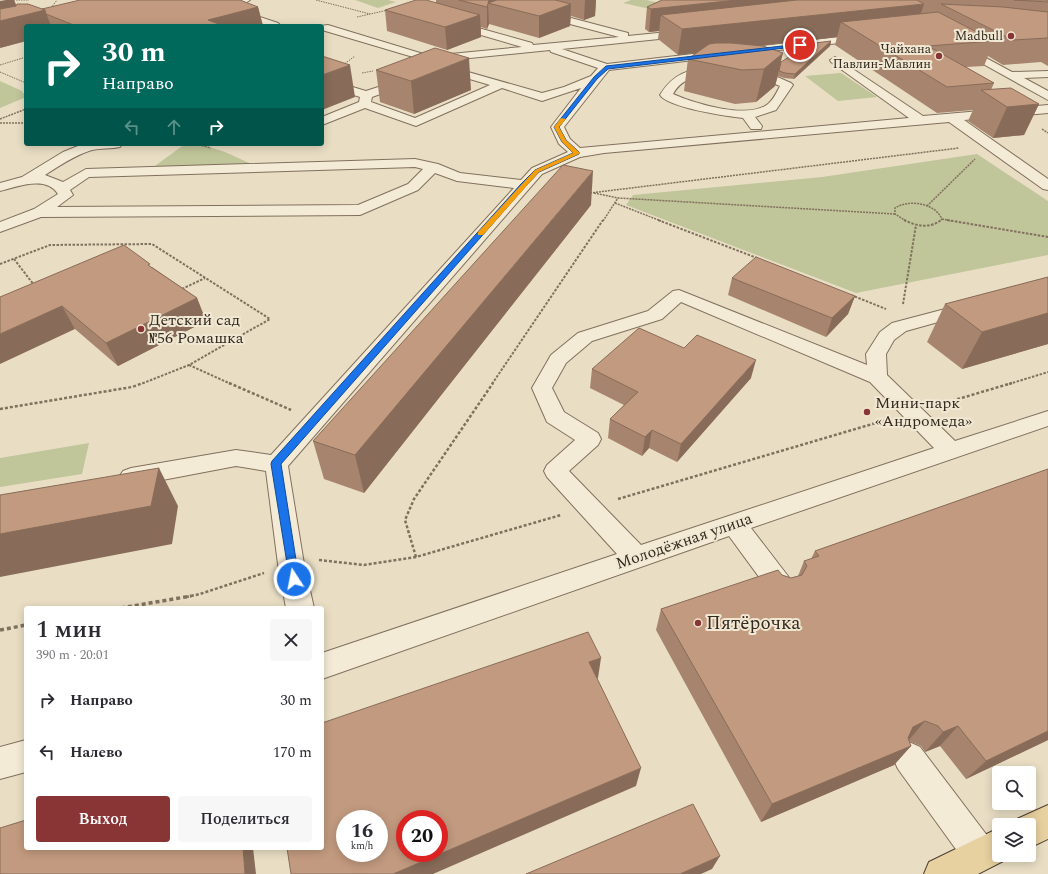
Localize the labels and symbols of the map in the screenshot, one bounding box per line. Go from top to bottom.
place label: Madbull [955,26,1003,46]
pin [783,28,817,62]
marker: Madbull [1006,31,1016,41]
place label: Чайхана Павлин-Мавлин [833,39,932,74]
marker: Чайхана Павлин-Мавлин [934,51,944,61]
place label: Детский сад №56 Ромашка [149,308,244,350]
marker: Детский сад №56 Ромашка [136,324,146,334]
place label: Мини-парк «Андромеда» [875,391,972,433]
marker: Мини-парк «Андромеда» [862,407,872,417]
street label: Молодёжная улица [613,506,756,576]
position arrow [273,558,315,600]
place label: Пятёрочка [706,609,801,638]
marker: Пятёрочка [693,618,703,628]
speed limit sign: 20 [396,810,448,862]

